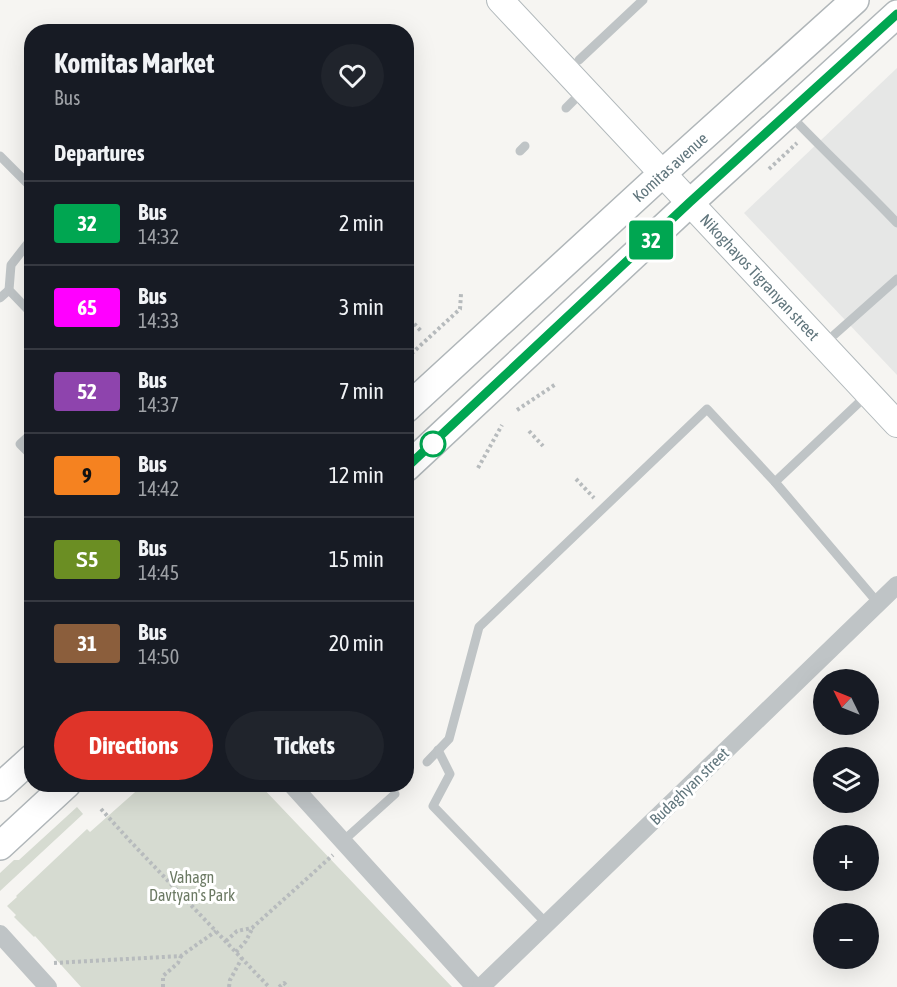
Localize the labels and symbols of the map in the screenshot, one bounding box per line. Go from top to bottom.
street label: Komitas avenue [629,129,711,205]
street label: Nikoghayos Tigranyan street [696,210,823,345]
line badge: 32 [624,220,678,260]
unlabelled marker [420,431,446,457]
north arrow [813,669,879,735]
street label: Budaghyan street [646,744,733,829]
park label: Vahagn Davtyan's Park [149,868,235,905]

